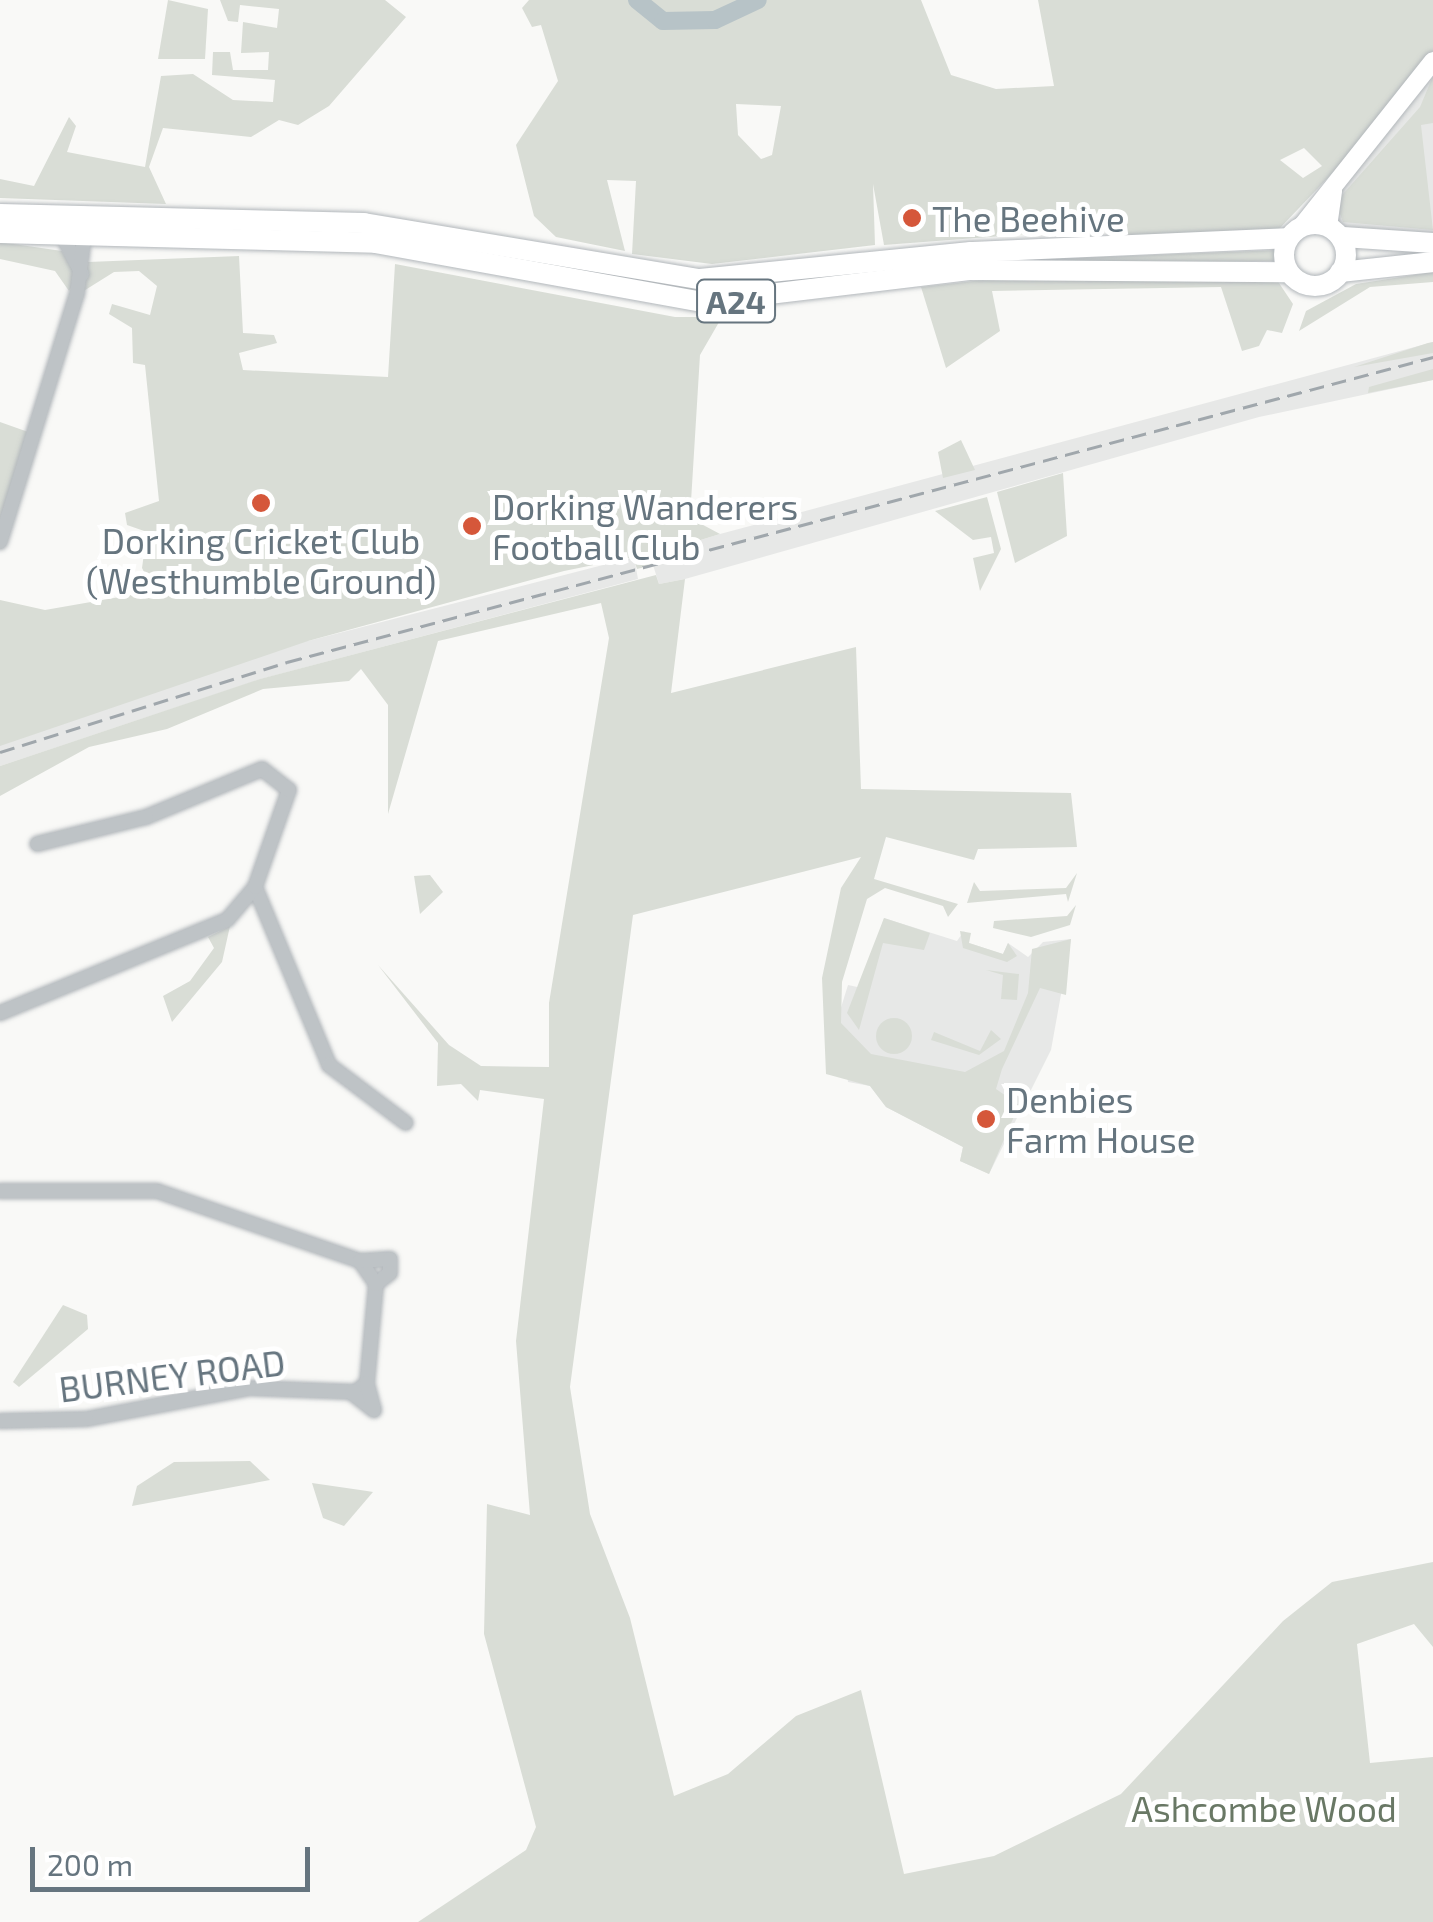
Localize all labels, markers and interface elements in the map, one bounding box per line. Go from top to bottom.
place label: The Beehive [932,197,1125,239]
marker: The Beehive [901,207,923,229]
road number: A24 [696,274,776,328]
place label: Dorking Wanderers Football Club [492,485,799,567]
marker: Dorking Cricket Club (Westhumble Ground) [250,492,272,514]
marker: Dorking Wanderers Football Club [461,515,483,537]
place label: Dorking Cricket Club (Westhumble Ground) [86,519,436,601]
place label: Denbies Farm House [1006,1078,1196,1160]
marker: Denbies Farm House [975,1108,997,1130]
street label: BURNEY ROAD [56,1340,288,1410]
park label: Ashcombe Wood [1131,1787,1397,1829]
scale bar [35,1827,315,1889]
text: 200 m [47,1846,133,1882]

